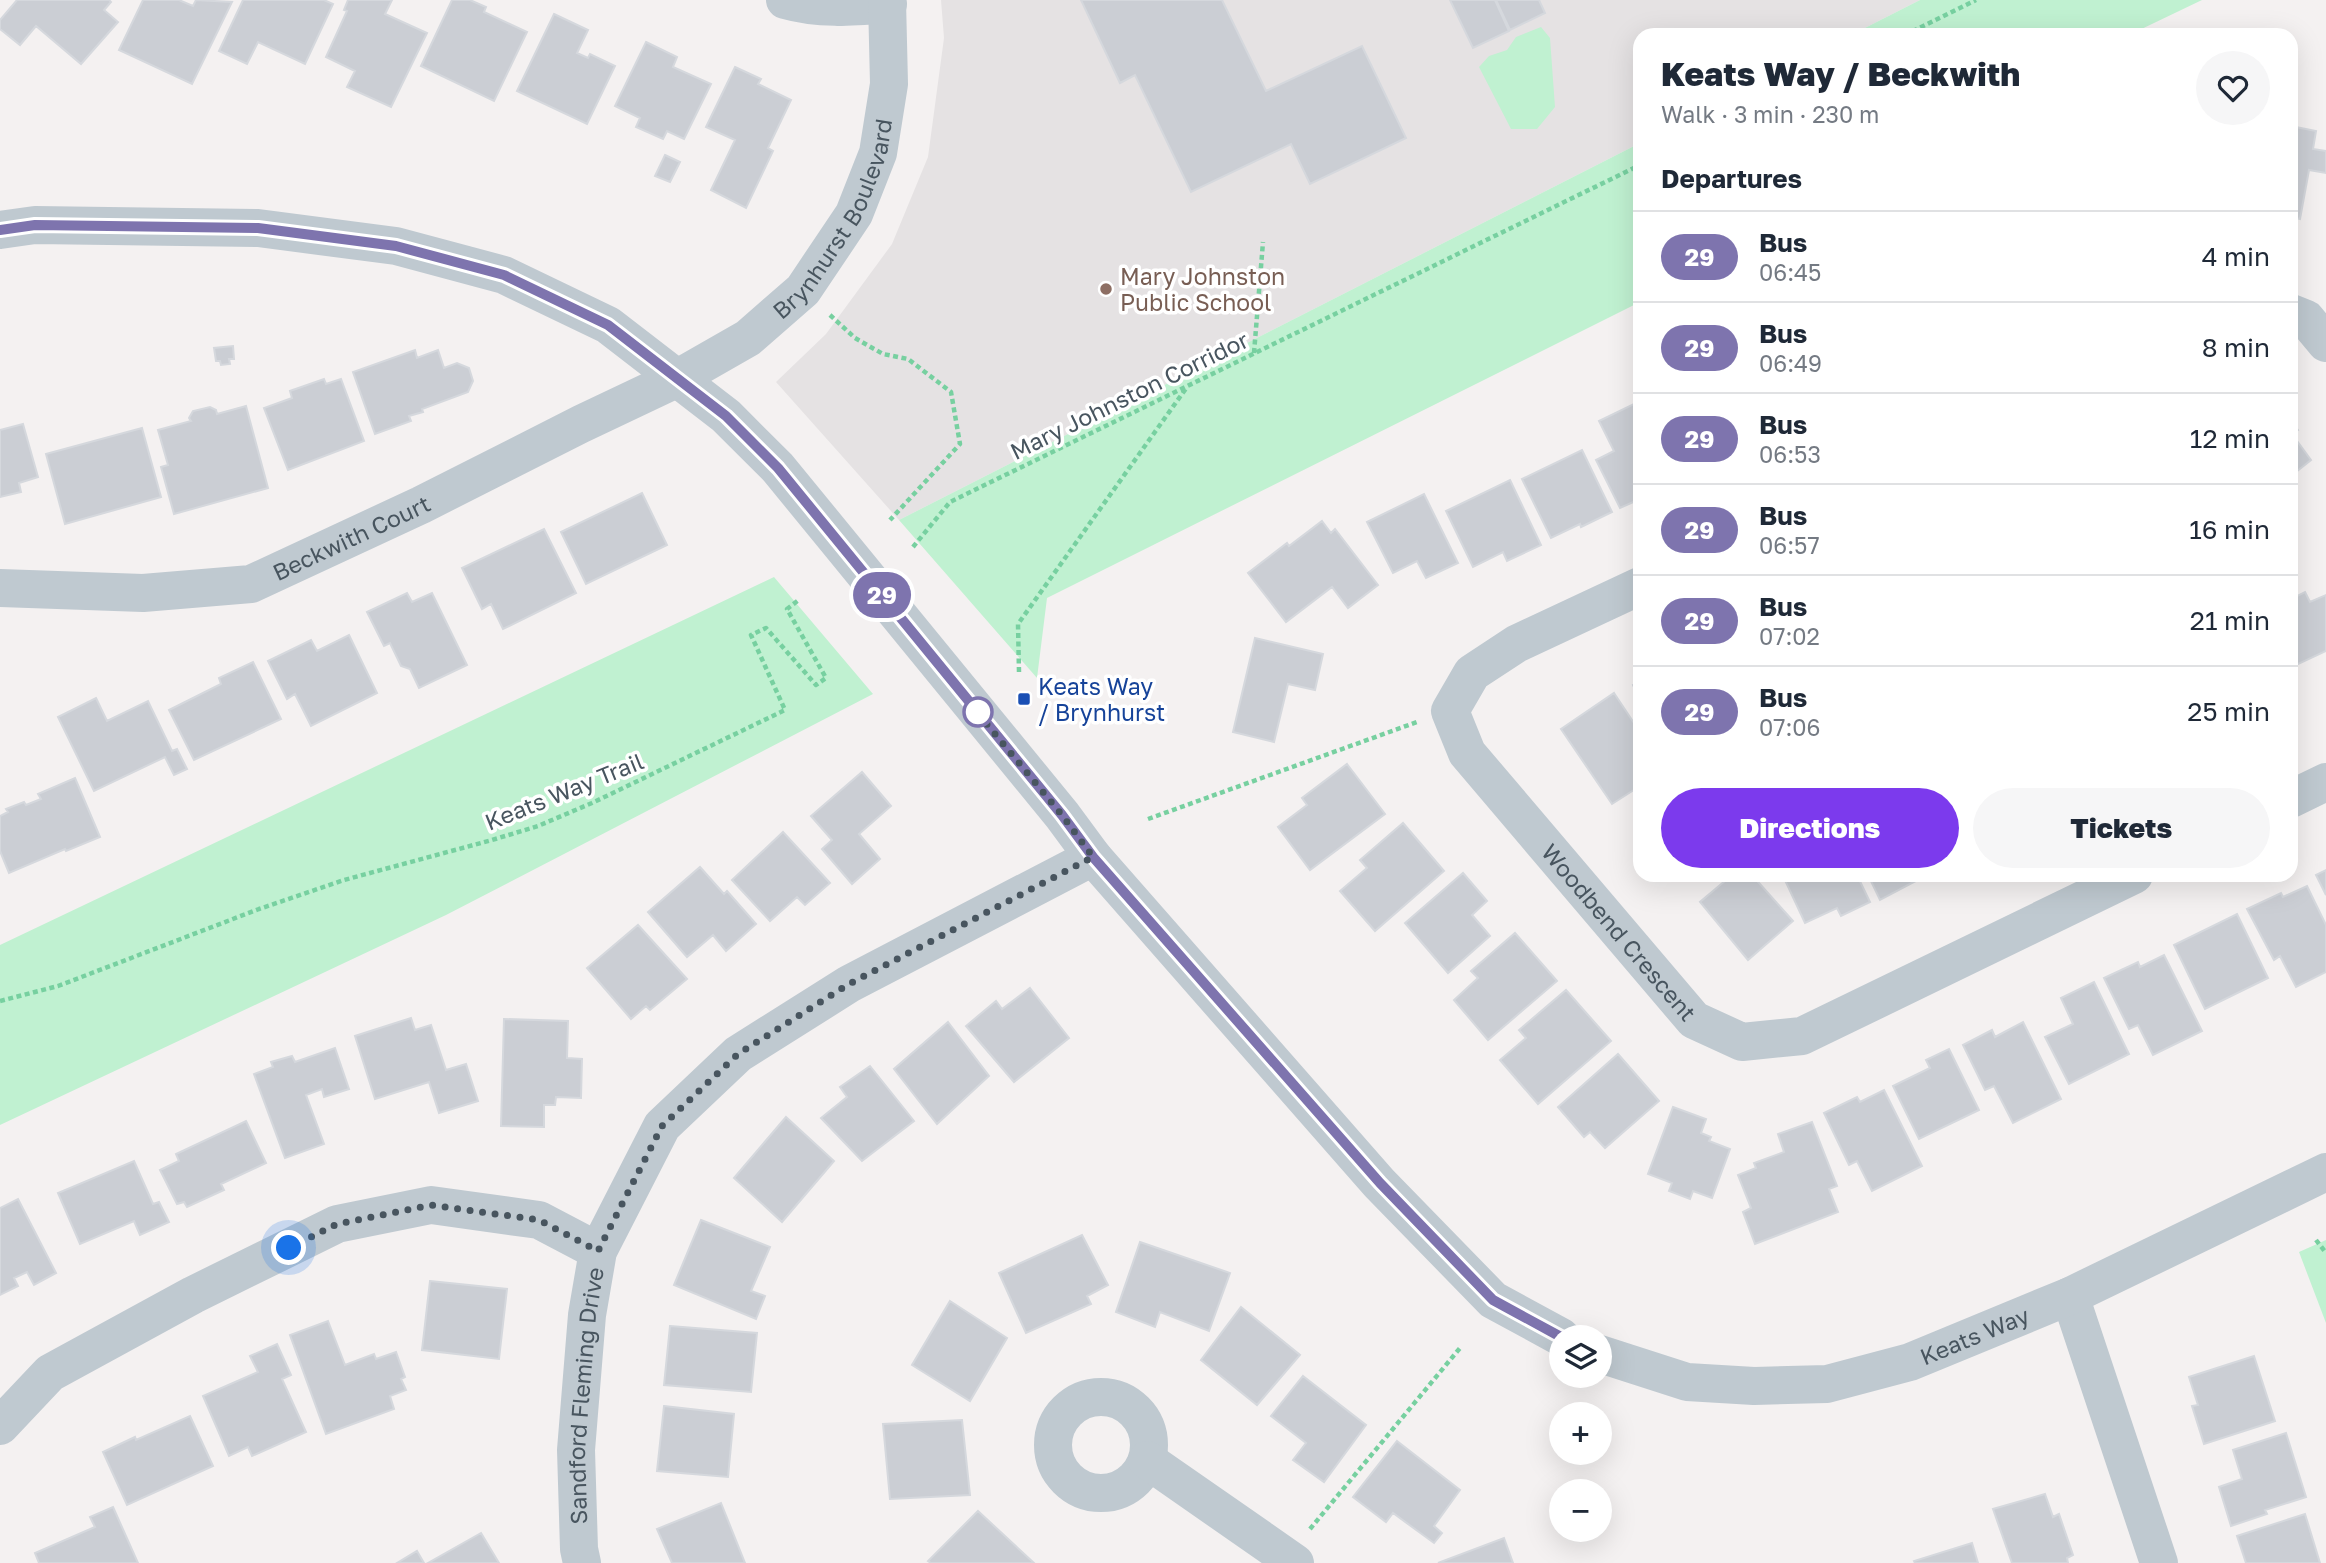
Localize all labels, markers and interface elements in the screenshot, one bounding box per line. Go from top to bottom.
button: heart [2196,51,2270,125]
text: Keats Way / Beckwith [1661,54,2020,93]
text: Walk · 3 min · 230 m [1661,100,1879,128]
street label: Brynhurst Boulevard [767,117,897,324]
text: Departures [1661,163,1802,194]
text: Bus [1759,227,1807,258]
text: 4 min [2202,241,2270,272]
text: 29 [1685,242,1714,271]
text: 06:45 [1759,258,1821,286]
place label: Mary Johnston Public School [1120,262,1285,316]
marker: Mary Johnston Public School [1098,281,1114,297]
text: Bus [1759,318,1807,349]
street label: Mary Johnston Corridor [1005,325,1253,465]
text: 8 min [2202,332,2270,363]
text: 29 [1685,333,1714,362]
text: 06:49 [1759,349,1822,377]
text: Bus [1759,409,1807,440]
text: 12 min [2190,423,2270,454]
text: 29 [1685,424,1714,453]
text: 06:53 [1759,440,1821,468]
street label: Beckwith Court [268,489,435,586]
text: Bus [1759,500,1807,531]
text: 16 min [2189,514,2270,545]
text: 29 [1685,515,1714,544]
text: 06:57 [1759,531,1820,559]
line badge: 29 [850,572,914,618]
text: 29 [867,580,897,609]
text: Bus [1759,591,1807,622]
text: 21 min [2190,605,2270,636]
text: 29 [1685,606,1714,635]
text: 07:02 [1759,622,1820,650]
place label: Keats Way / Brynhurst [1038,672,1165,726]
text: Bus [1759,682,1807,713]
marker: Keats Way / Brynhurst [1016,691,1032,707]
text: 25 min [2187,696,2270,727]
unlabelled marker [963,697,993,727]
text: 29 [1685,697,1714,726]
text: 07:06 [1759,713,1821,741]
street label: Keats Way Trail [481,746,647,836]
button: Directions [1661,788,1959,868]
button: Tickets [1973,788,2270,868]
street label: Woodbend Crescent [1536,838,1702,1026]
your location [271,1230,306,1265]
street label: Sandford Fleming Drive [562,1265,609,1525]
street label: Keats Way [1916,1300,2033,1370]
map controls [1549,1325,1612,1542]
button: layers [1549,1325,1612,1388]
button: + [1549,1402,1612,1465]
button: − [1549,1479,1612,1542]

